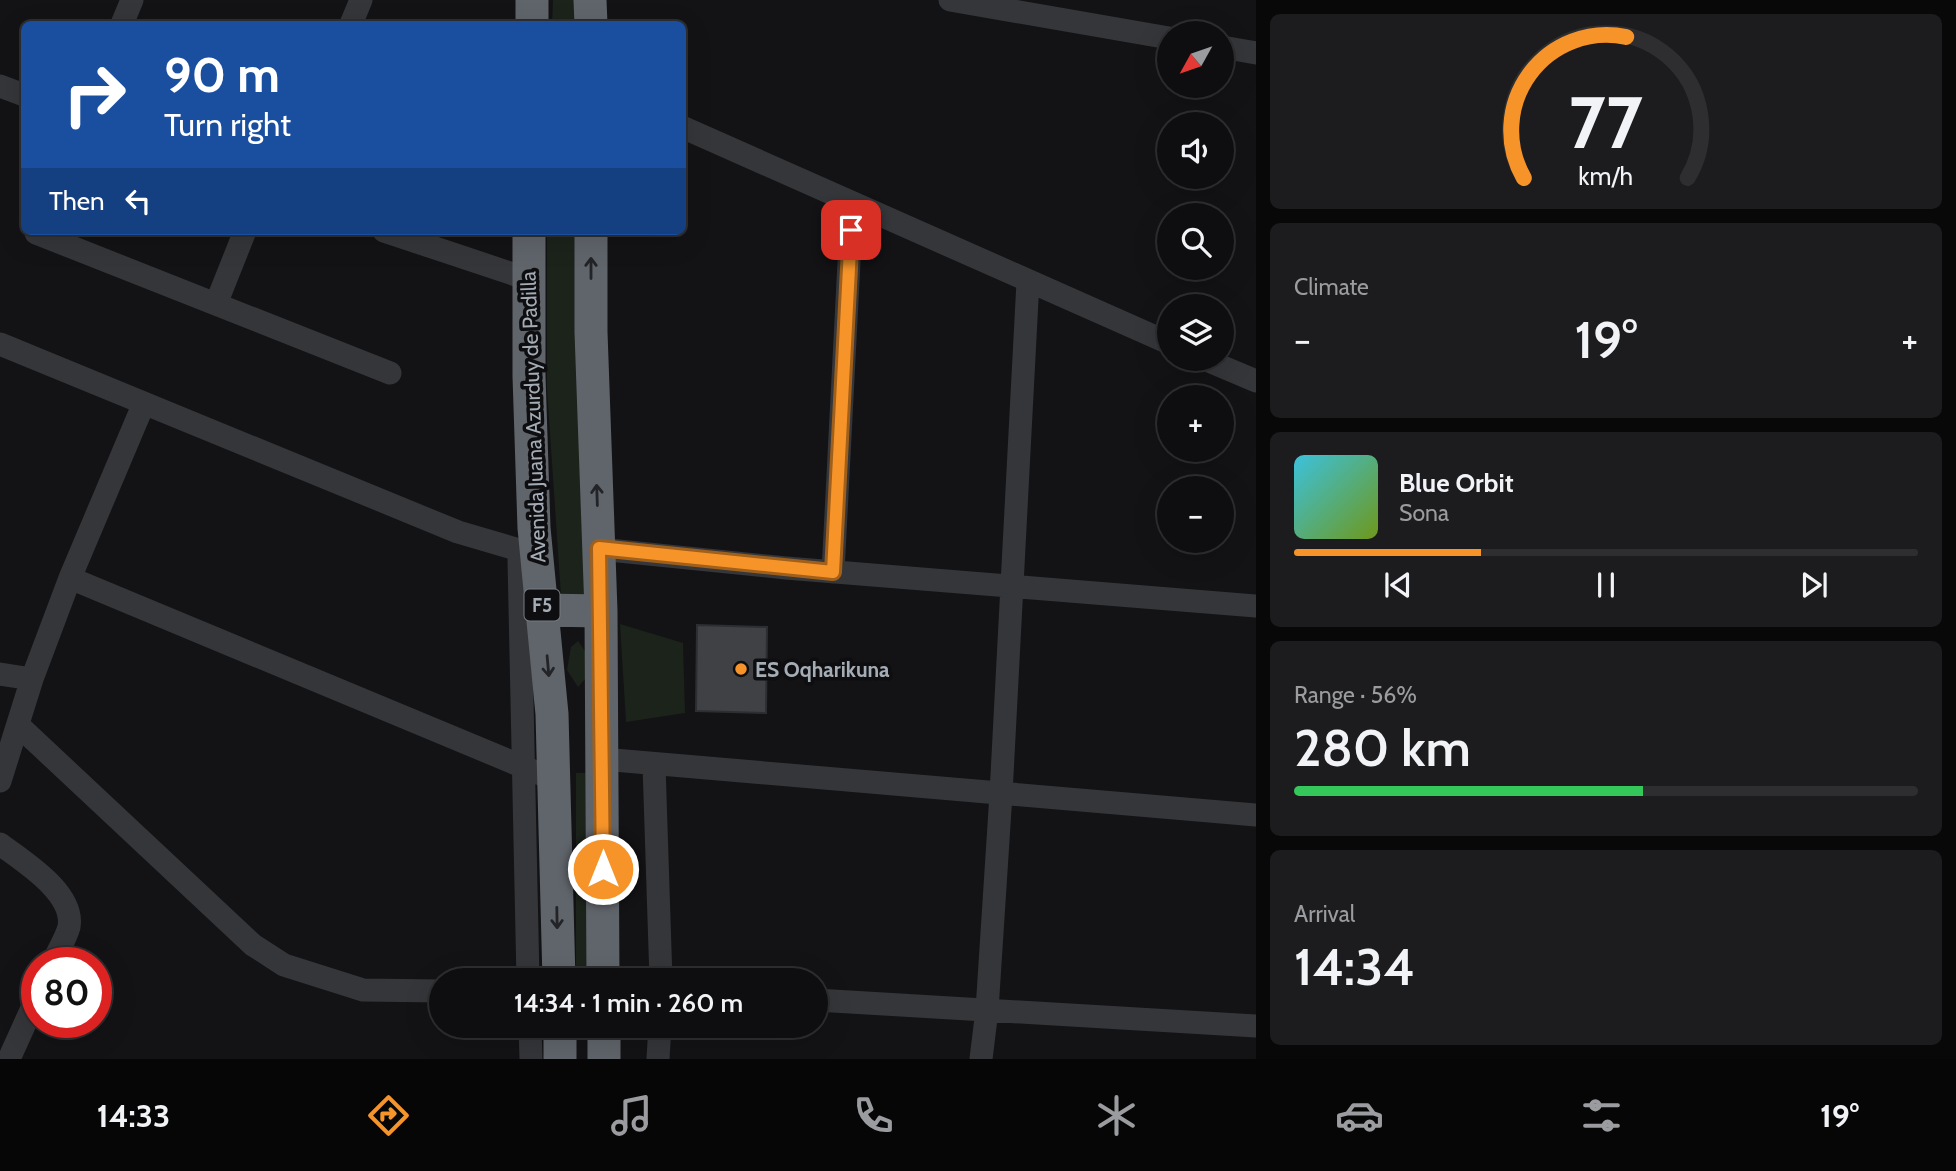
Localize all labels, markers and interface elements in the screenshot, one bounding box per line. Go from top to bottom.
north arrow [1157,21,1234,98]
map controls [1157,21,1234,553]
text: 90 m [164,45,280,104]
icon: right [49,49,140,140]
text: 77 [1569,78,1643,166]
text: Turn right [164,105,291,144]
button: sound [1157,112,1234,189]
text: km/h [1579,160,1633,190]
icon: left [119,182,157,220]
text: Then [49,185,105,217]
pin [821,200,881,260]
button: search [1157,203,1234,280]
icon: arrive [832,211,870,249]
one-way arrow [584,257,598,280]
street label: Avenida Juana Azurduy de Padilla [515,271,551,563]
text: Climate [1294,273,1369,301]
button: layers [1157,294,1234,371]
text: 19° [1575,308,1637,371]
text: − [1294,316,1311,363]
text: + [1901,316,1918,363]
button: + [1157,385,1234,462]
text: Blue Orbit [1399,467,1514,499]
button: − [1157,476,1234,553]
one-way arrow [591,484,604,507]
text: Sona [1399,499,1449,527]
icon: previous [1379,566,1417,604]
icon: pause [1587,566,1625,604]
icon: next [1795,566,1833,604]
road number: F5 [524,590,560,620]
one-way arrow [542,654,555,677]
place label: ES Oqharikuna [755,657,890,682]
marker: ES Oqharikuna [733,661,749,677]
text: Range · 56% [1294,681,1417,709]
text: 280 km [1294,716,1471,779]
position arrow [566,832,640,906]
text: Arrival [1294,900,1355,928]
one-way arrow [551,906,564,929]
text: 14:34 [1294,935,1415,998]
speed limit sign: 80 [21,947,112,1038]
text: 14:34 · 1 min · 260 m [514,987,743,1019]
icon: directions [364,1091,413,1140]
icon: music [607,1091,656,1140]
icon: phone [849,1091,898,1140]
icon: climate [1092,1091,1141,1140]
icon: car [1335,1091,1384,1140]
icon: filters [1577,1091,1626,1140]
text: 14:33 [97,1096,170,1135]
text: 19° [1820,1096,1859,1135]

